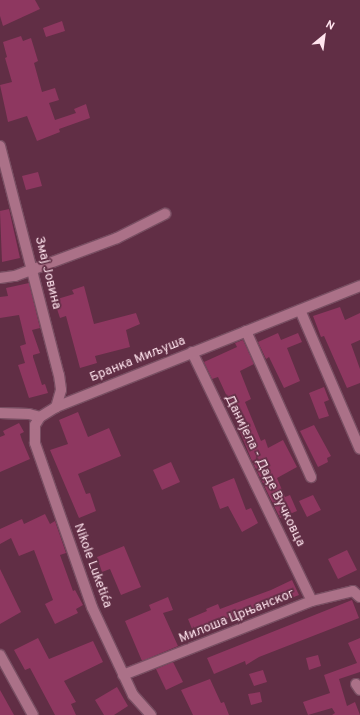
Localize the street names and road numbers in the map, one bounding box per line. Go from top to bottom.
street label: Змај Јовина [30,235,64,311]
street label: Бранка Миљуша [88,334,188,386]
street label: Данијела - Даде Вучковца [220,393,308,549]
street label: Nikole Luketića [69,522,115,610]
street label: Милоша Црњанског [177,587,297,647]

